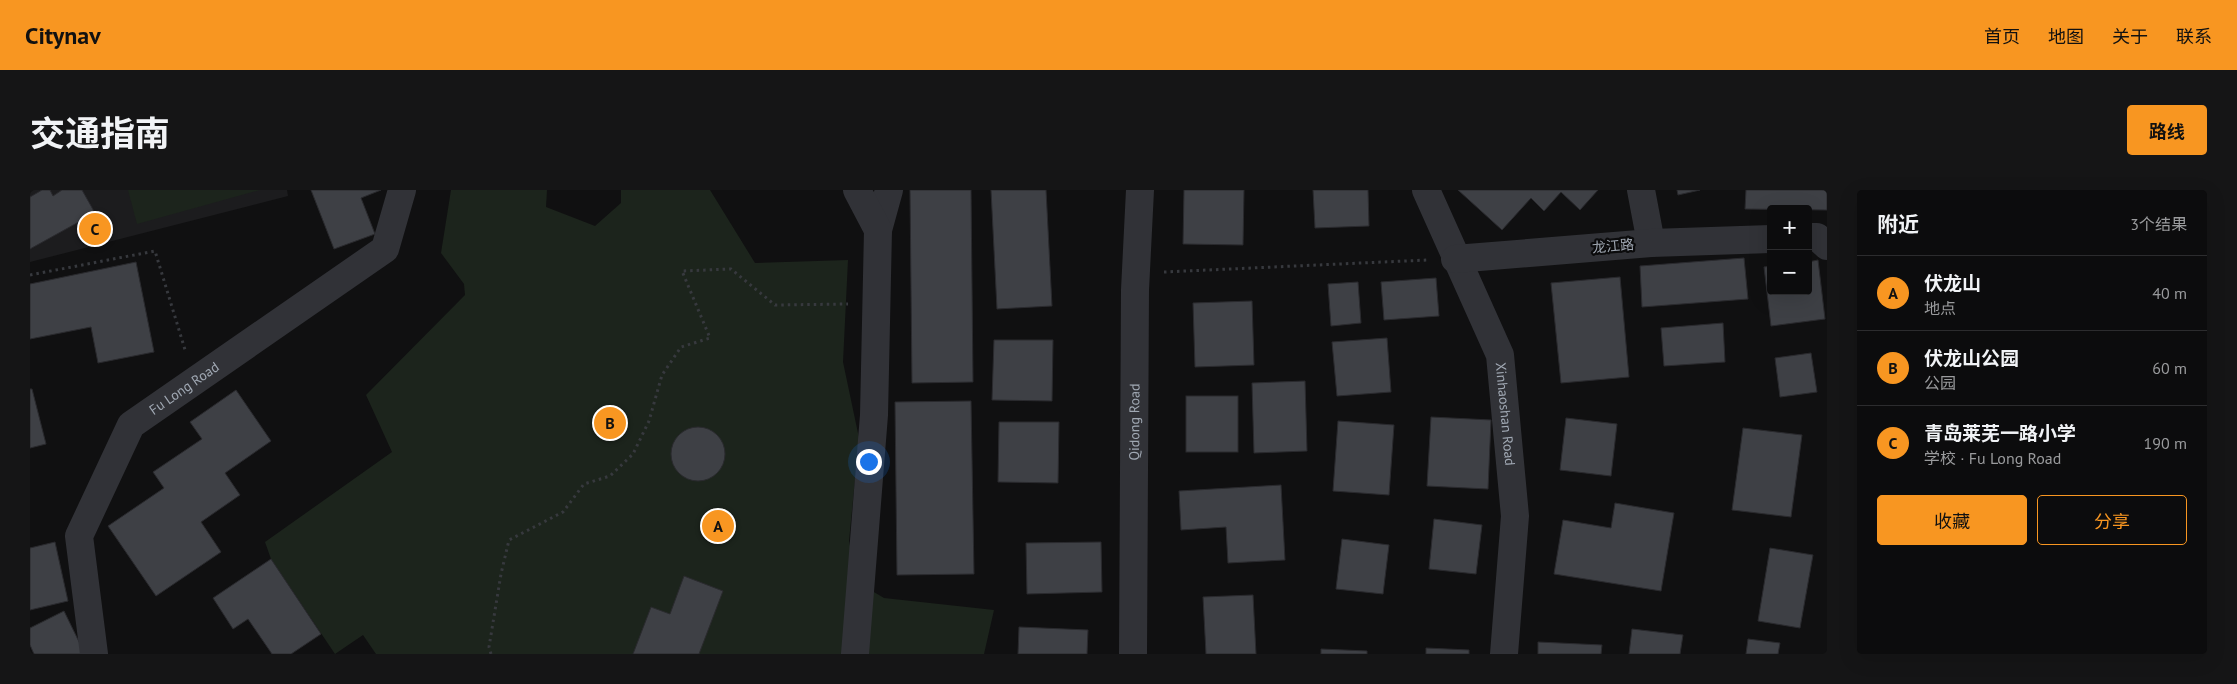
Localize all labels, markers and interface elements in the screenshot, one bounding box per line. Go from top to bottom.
text: Citynav [25,20,101,51]
text: 首页 [1984,25,2020,48]
text: 地图 [2048,25,2084,48]
text: 关于 [2112,25,2148,48]
text: 联系 [2176,25,2212,48]
button: 路线 [2127,105,2207,155]
text: 交通指南 [30,110,170,156]
map controls [1767,205,1812,295]
button: + [1767,205,1812,250]
pin: C [79,210,111,248]
text: 附近 [1877,211,1919,238]
text: 3个结果 [2130,214,2187,234]
street label: 龙江路 [1591,235,1635,257]
button: − [1767,250,1812,295]
text: 伏龙山 [1924,271,1981,295]
text: A [1888,283,1898,303]
text: 40 m [2152,283,2187,303]
text: 地点 [1924,298,1956,318]
text: 伏龙山公园 [1924,346,2019,370]
street label: Fu Long Road [146,358,222,419]
text: B [1888,358,1898,378]
text: 60 m [2152,358,2187,378]
street label: Xinhaoshan Road [1492,361,1519,466]
text: 公园 [1924,373,1956,393]
street label: Qidong Road [1125,383,1143,461]
pin: B [594,404,626,442]
text: 青岛莱芜一路小学 [1924,421,2076,445]
text: C [1889,433,1897,453]
text: 190 m [2144,433,2187,453]
text: 学校 · Fu Long Road [1924,448,2061,468]
your location [856,449,882,475]
button: 收藏 [1877,495,2027,545]
button: 分享 [2037,495,2187,545]
pin: A [702,507,734,545]

